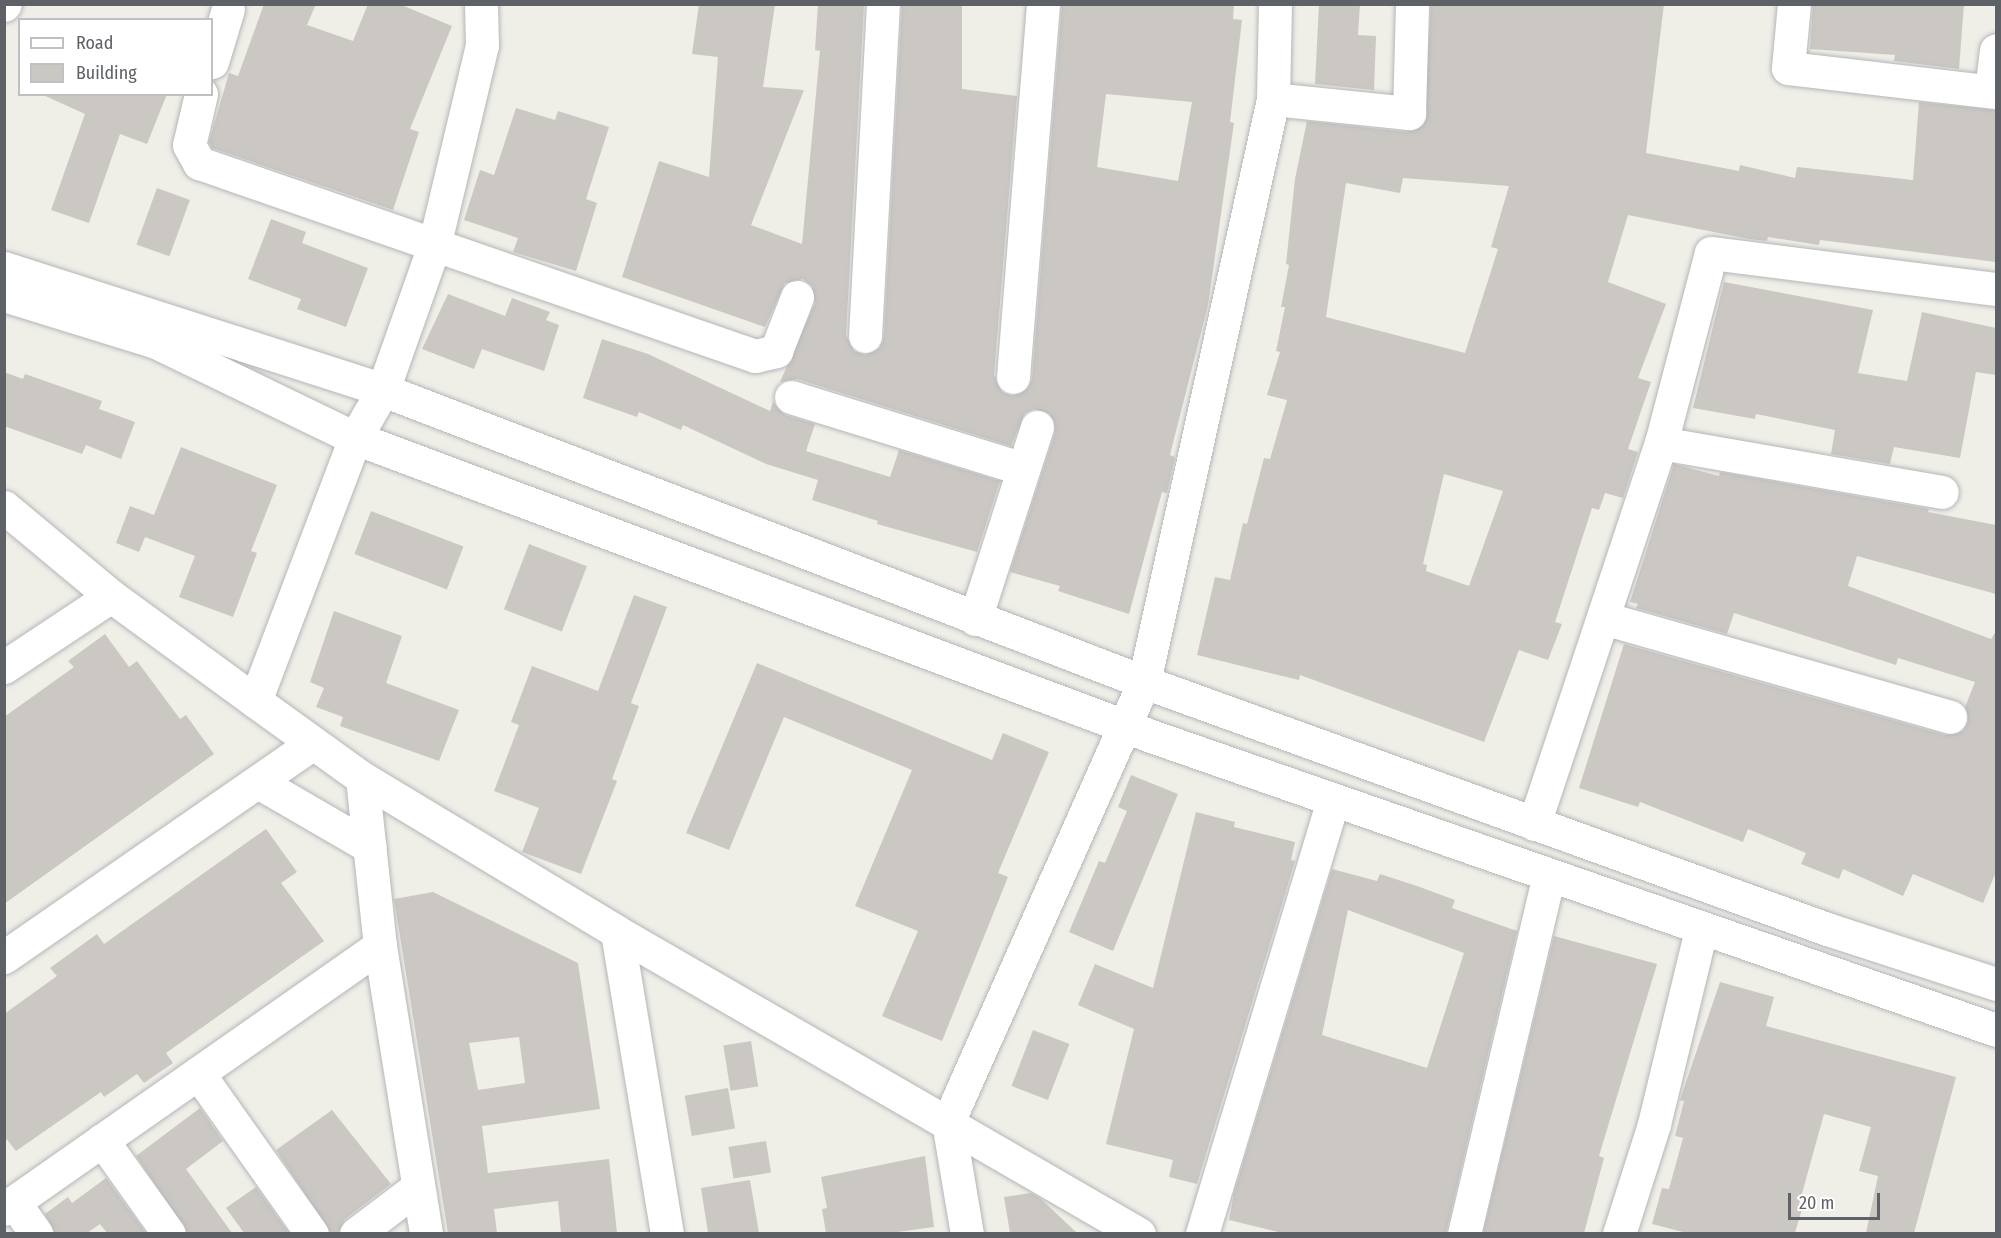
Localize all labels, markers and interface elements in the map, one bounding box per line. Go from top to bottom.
legend [18,18,213,96]
text: Road [76,32,113,54]
text: Building [76,62,137,84]
scale bar [1791,1181,1882,1219]
text: 20 m [1799,1192,1834,1214]

